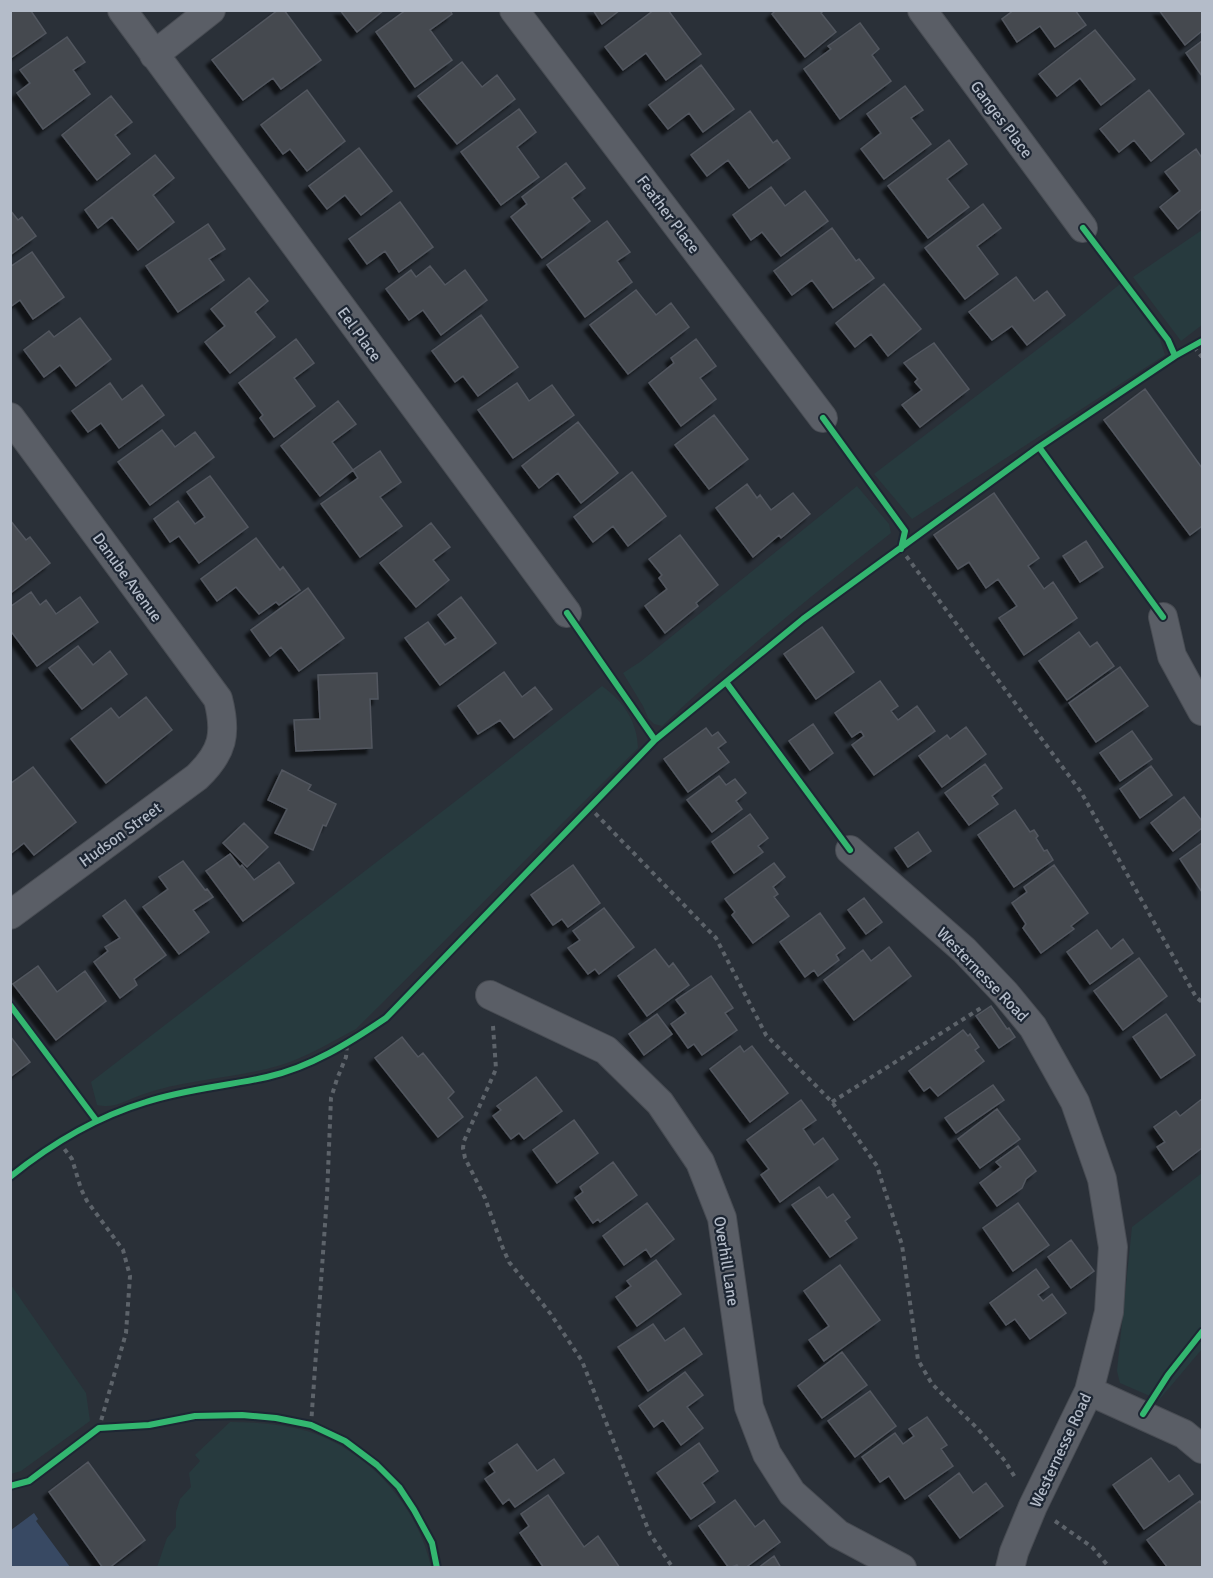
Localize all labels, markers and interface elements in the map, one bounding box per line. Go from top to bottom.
street label: Ganges Place [966,77,1037,162]
street label: Feather Place [632,171,704,258]
street label: Eel Place [333,303,386,366]
street label: Danube Avenue [88,529,166,626]
street label: Hudson Street [75,798,166,871]
street label: Westernesse Road [932,923,1032,1026]
street label: Overhill Lane [709,1215,743,1307]
street label: Westernesse Road [1026,1390,1096,1511]

